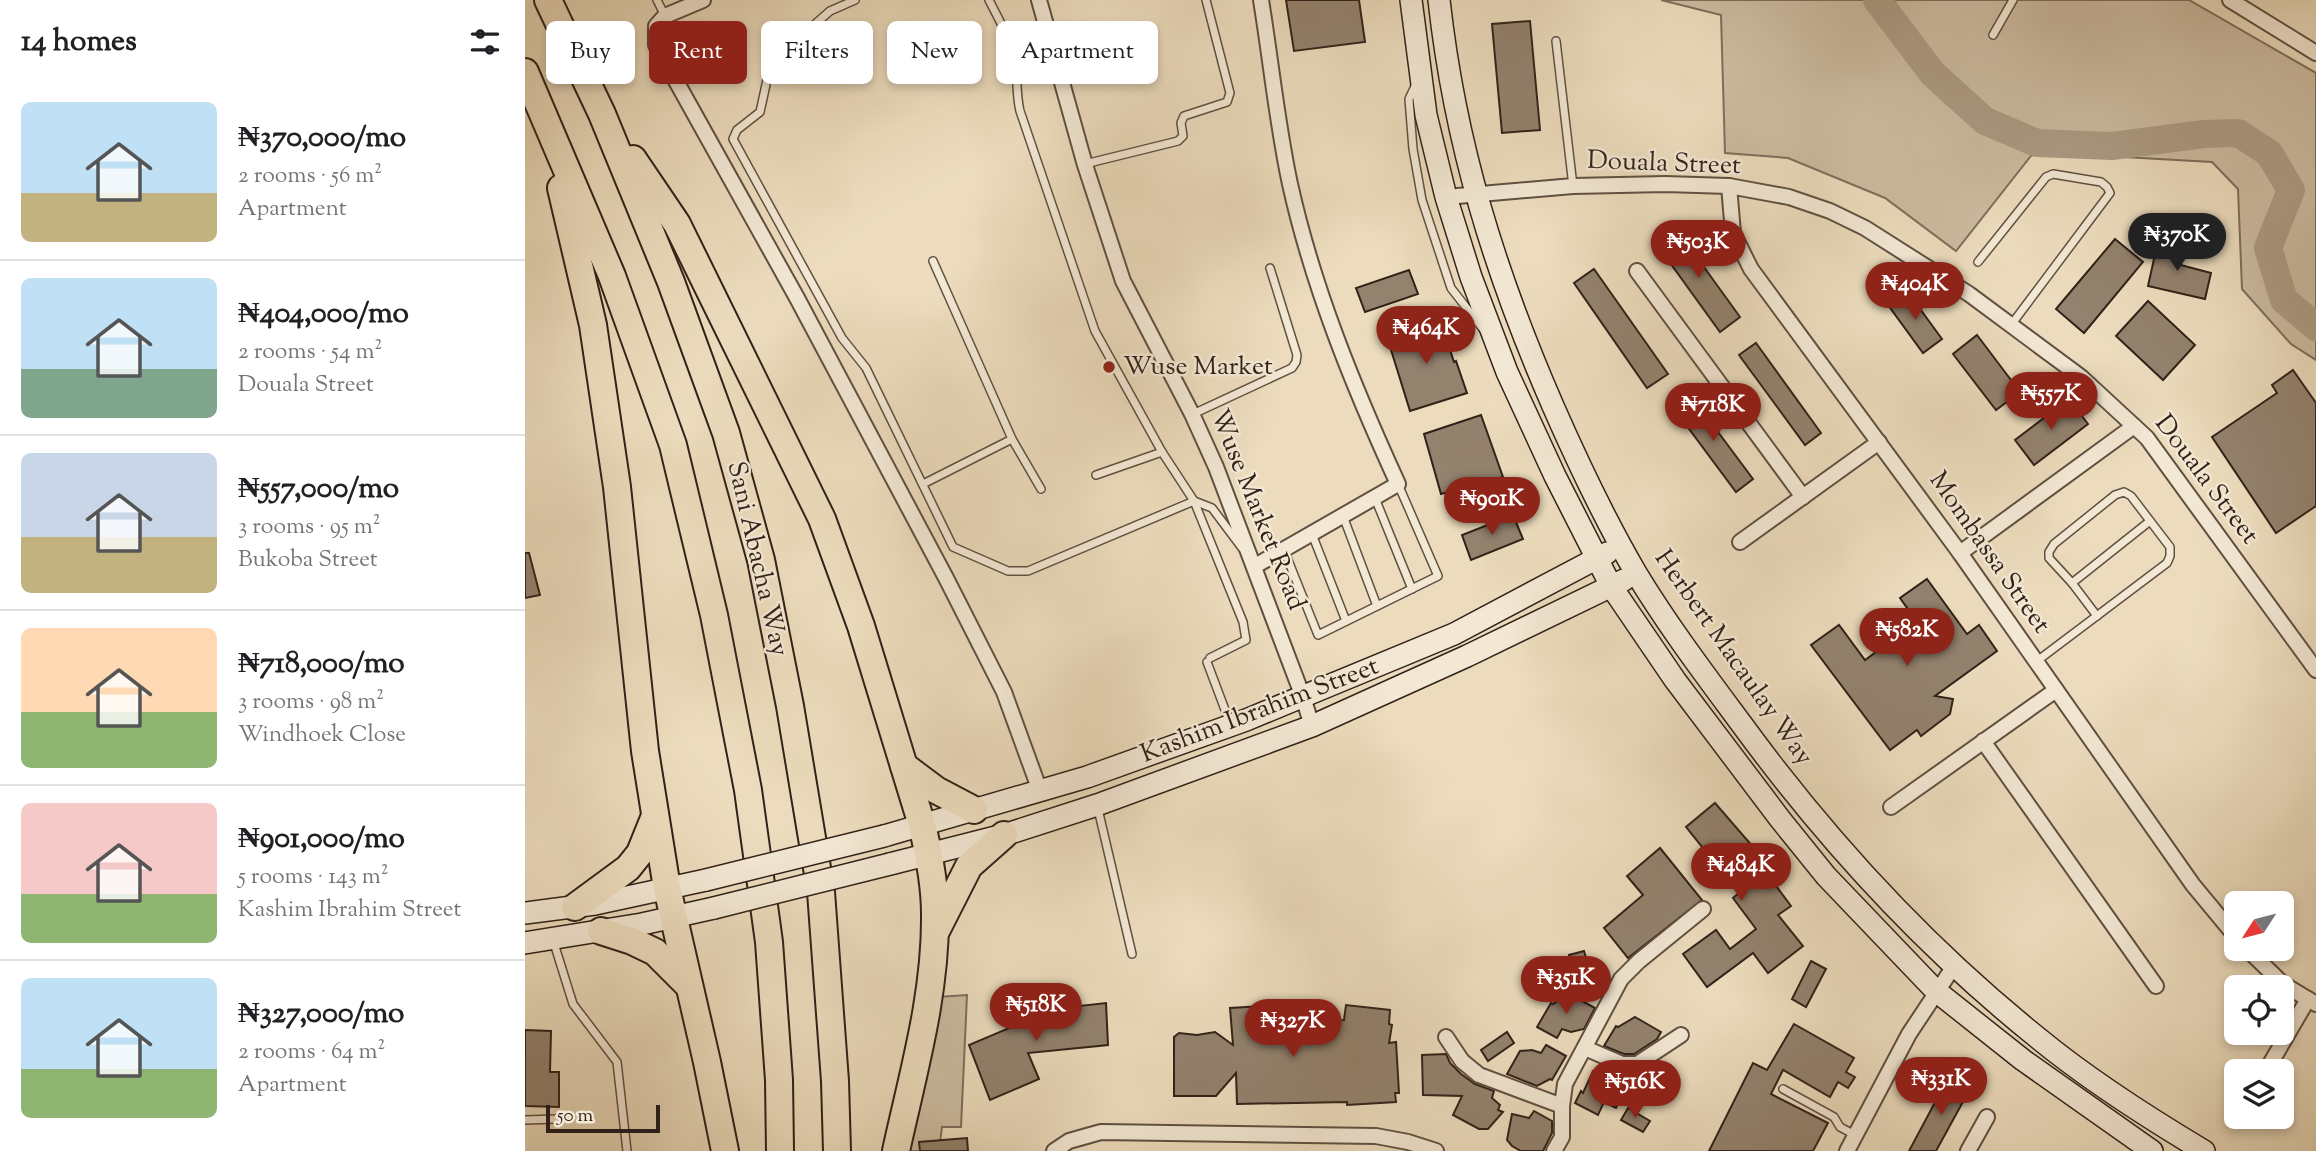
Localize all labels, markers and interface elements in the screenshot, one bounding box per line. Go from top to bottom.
text: 14 homes [21,21,137,64]
chip: Buy [546,21,635,84]
chip: Rent [649,21,747,84]
chip: Filters [761,21,873,84]
chip: New [887,21,982,84]
chip: Apartment [996,21,1158,84]
icon: filters [466,23,504,61]
text: ₦370,000/mo [238,117,406,160]
icon: home [77,130,161,214]
street label: Douala Street [1587,143,1742,185]
text: 2 rooms · 56 m² [238,160,382,193]
text: Apartment [238,193,347,226]
pin: ₦370K [2128,214,2226,273]
text: ₦370K [2144,219,2210,252]
pin: ₦503K [1649,220,1747,280]
text: ₦503K [1667,226,1729,259]
pin: ₦404K [1866,262,1964,322]
text: ₦404K [1881,268,1949,301]
text: ₦404,000/mo [238,293,409,336]
icon: home [77,306,161,390]
pin: ₦464K [1377,306,1475,366]
text: ₦464K [1392,312,1460,345]
text: 2 rooms · 54 m² [238,336,382,369]
place label: Wuse Market [1123,349,1273,386]
marker: Wuse Market [1101,359,1117,375]
text: Douala Street [238,369,374,402]
pin: ₦557K [2002,372,2100,432]
text: ₦557K [2021,378,2081,411]
pin: ₦718K [1664,384,1762,443]
text: ₦718K [1681,389,1745,422]
street label: Wuse Market Road [1200,404,1314,616]
street label: Douala Street [2145,407,2267,553]
street label: Sani Abacha Way [717,458,797,660]
street label: Mombassa Street [1919,464,2059,642]
text: ₦557,000/mo [238,468,399,511]
pin: ₦901K [1443,477,1541,537]
icon: home [77,481,161,565]
text: ₦901K [1460,483,1524,516]
text: 3 rooms · 95 m² [238,511,381,544]
street label: Herbert Macaulay Way [1644,543,1822,773]
text: Bukoba Street [238,544,378,577]
pin: ₦582K [1858,608,1956,668]
text: ₦582K [1875,614,1939,647]
text: ₦718,000/mo [238,643,405,686]
street label: Kashim Ibrahim Street [1136,648,1385,774]
icon: home [77,656,161,740]
text: 3 rooms · 98 m² [238,686,384,719]
text: Windhoek Close [238,719,406,752]
text: ₦901,000/mo [238,818,405,861]
icon: home [77,831,161,915]
pin: ₦484K [1692,844,1790,903]
text: ₦484K [1707,849,1775,882]
text: 5 rooms · 143 m² [238,861,389,894]
north arrow [2224,891,2294,961]
map controls [2224,891,2294,1129]
text: Kashim Ibrahim Street [238,894,461,927]
pin: ₦351K [1517,956,1615,1016]
text: ₦351K [1537,962,1595,995]
button: locate [2224,975,2294,1045]
pin: ₦518K [987,984,1085,1043]
text: ₦518K [1006,989,1066,1022]
text: ₦327,000/mo [238,993,404,1036]
pin: ₦327K [1244,1000,1342,1059]
text: ₦327K [1261,1005,1325,1038]
icon: home [77,1006,161,1090]
text: 2 rooms · 64 m² [238,1036,385,1069]
pin: ₦331K [1892,1058,1990,1117]
button: layers [2224,1059,2294,1129]
pin: ₦516K [1586,1060,1684,1120]
text: ₦331K [1911,1063,1971,1096]
text: ₦516K [1605,1066,1665,1099]
text: Apartment [238,1069,347,1102]
scale bar [546,1102,660,1134]
text: 50 m [557,1103,593,1130]

